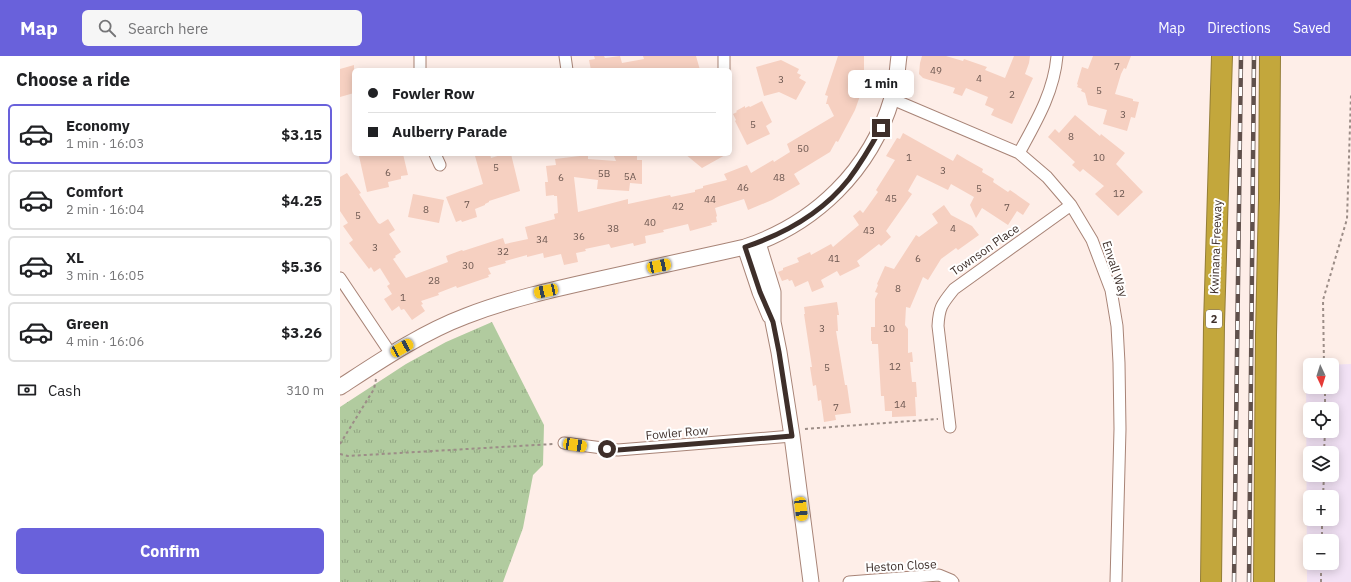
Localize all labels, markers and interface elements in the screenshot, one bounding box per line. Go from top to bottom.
search box [82,10,362,46]
text: Map [20,16,58,40]
icon: search [96,17,118,39]
text: Search here [128,19,208,38]
text: Map [1158,19,1185,37]
text: Directions [1207,19,1271,37]
text: Saved [1293,19,1331,37]
house number: 7 [1114,60,1120,73]
house number: 49 [930,64,942,77]
text: Choose a ride [16,68,130,91]
callout: 1 min [848,70,914,98]
house number: 4 [976,72,982,85]
house number: 3 [778,73,784,86]
text: 1 min [864,75,898,92]
text: Fowler Row [392,84,475,103]
house number: 5 [1096,84,1102,97]
house number: 2 [1009,88,1015,101]
house number: 3 [1120,108,1126,121]
icon: car [18,116,54,152]
text: Economy [66,116,130,135]
house number: 5 [750,118,756,131]
route end [872,119,890,137]
text: Aulberry Parade [392,122,507,141]
text: $3.15 [281,125,322,144]
house number: 8 [1068,130,1074,143]
text: 1 min · 16:03 [66,135,144,152]
house number: 50 [797,142,809,155]
house number: 1 [906,151,912,164]
house number: 10 [1093,151,1105,164]
house number: 5 [493,161,499,174]
house number: 3 [940,164,946,177]
house number: 6 [385,166,391,179]
house number: 5B [598,167,610,180]
house number: 5A [624,170,637,183]
house number: 6 [558,171,564,184]
house number: 48 [773,171,785,184]
house number: 46 [737,181,749,194]
icon: car [18,182,54,218]
text: Comfort [66,182,123,201]
house number: 5 [976,182,982,195]
house number: 12 [1113,187,1125,200]
text: $4.25 [281,191,322,210]
house number: 45 [885,192,897,205]
house number: 44 [704,193,716,206]
house number: 7 [464,198,470,211]
house number: 42 [672,200,684,213]
street label: Kwinana Freeway [1206,200,1225,294]
text: 2 min · 16:04 [66,201,144,218]
house number: 7 [1004,201,1010,214]
house number: 8 [423,203,429,216]
house number: 5 [355,209,361,222]
house number: 40 [644,216,656,229]
street label: Townson Place [947,220,1022,279]
house number: 38 [607,222,619,235]
house number: 4 [950,222,956,235]
house number: 43 [863,224,875,237]
house number: 36 [573,230,585,243]
house number: 34 [536,233,548,246]
street label: Envall Way [1099,239,1132,299]
house number: 3 [372,241,378,254]
house number: 32 [497,245,509,258]
icon: car [18,248,54,284]
text: XL [66,248,84,267]
house number: 41 [828,252,840,265]
house number: 6 [915,252,921,265]
text: $5.36 [281,257,322,276]
car [646,258,672,274]
house number: 30 [462,259,474,272]
text: 3 min · 16:05 [66,267,144,284]
house number: 28 [428,274,440,287]
house number: 8 [895,282,901,295]
car [533,283,559,299]
house number: 1 [400,291,406,304]
road number: 2 [1206,310,1222,328]
icon: car [18,314,54,350]
text: Green [66,314,109,333]
house number: 3 [819,322,825,335]
house number: 10 [883,322,895,335]
text: $3.26 [281,323,322,342]
text: 4 min · 16:06 [66,333,144,350]
car [389,337,415,359]
north arrow [1303,358,1339,394]
map controls [1303,358,1339,570]
house number: 12 [889,360,901,373]
house number: 5 [824,361,830,374]
icon: cash [16,379,38,401]
text: Cash [48,381,81,400]
text: 310 m [286,382,324,399]
house number: 14 [894,398,906,411]
house number: 7 [833,401,839,414]
button: locate [1303,402,1339,438]
street label: Fowler Row [645,422,709,443]
car [562,437,588,453]
route start [598,440,616,458]
button: layers [1303,446,1339,482]
button: + [1303,490,1339,526]
car [794,496,808,522]
button: Confirm [16,528,324,574]
button: − [1303,534,1339,570]
street label: Heston Close [865,556,937,575]

